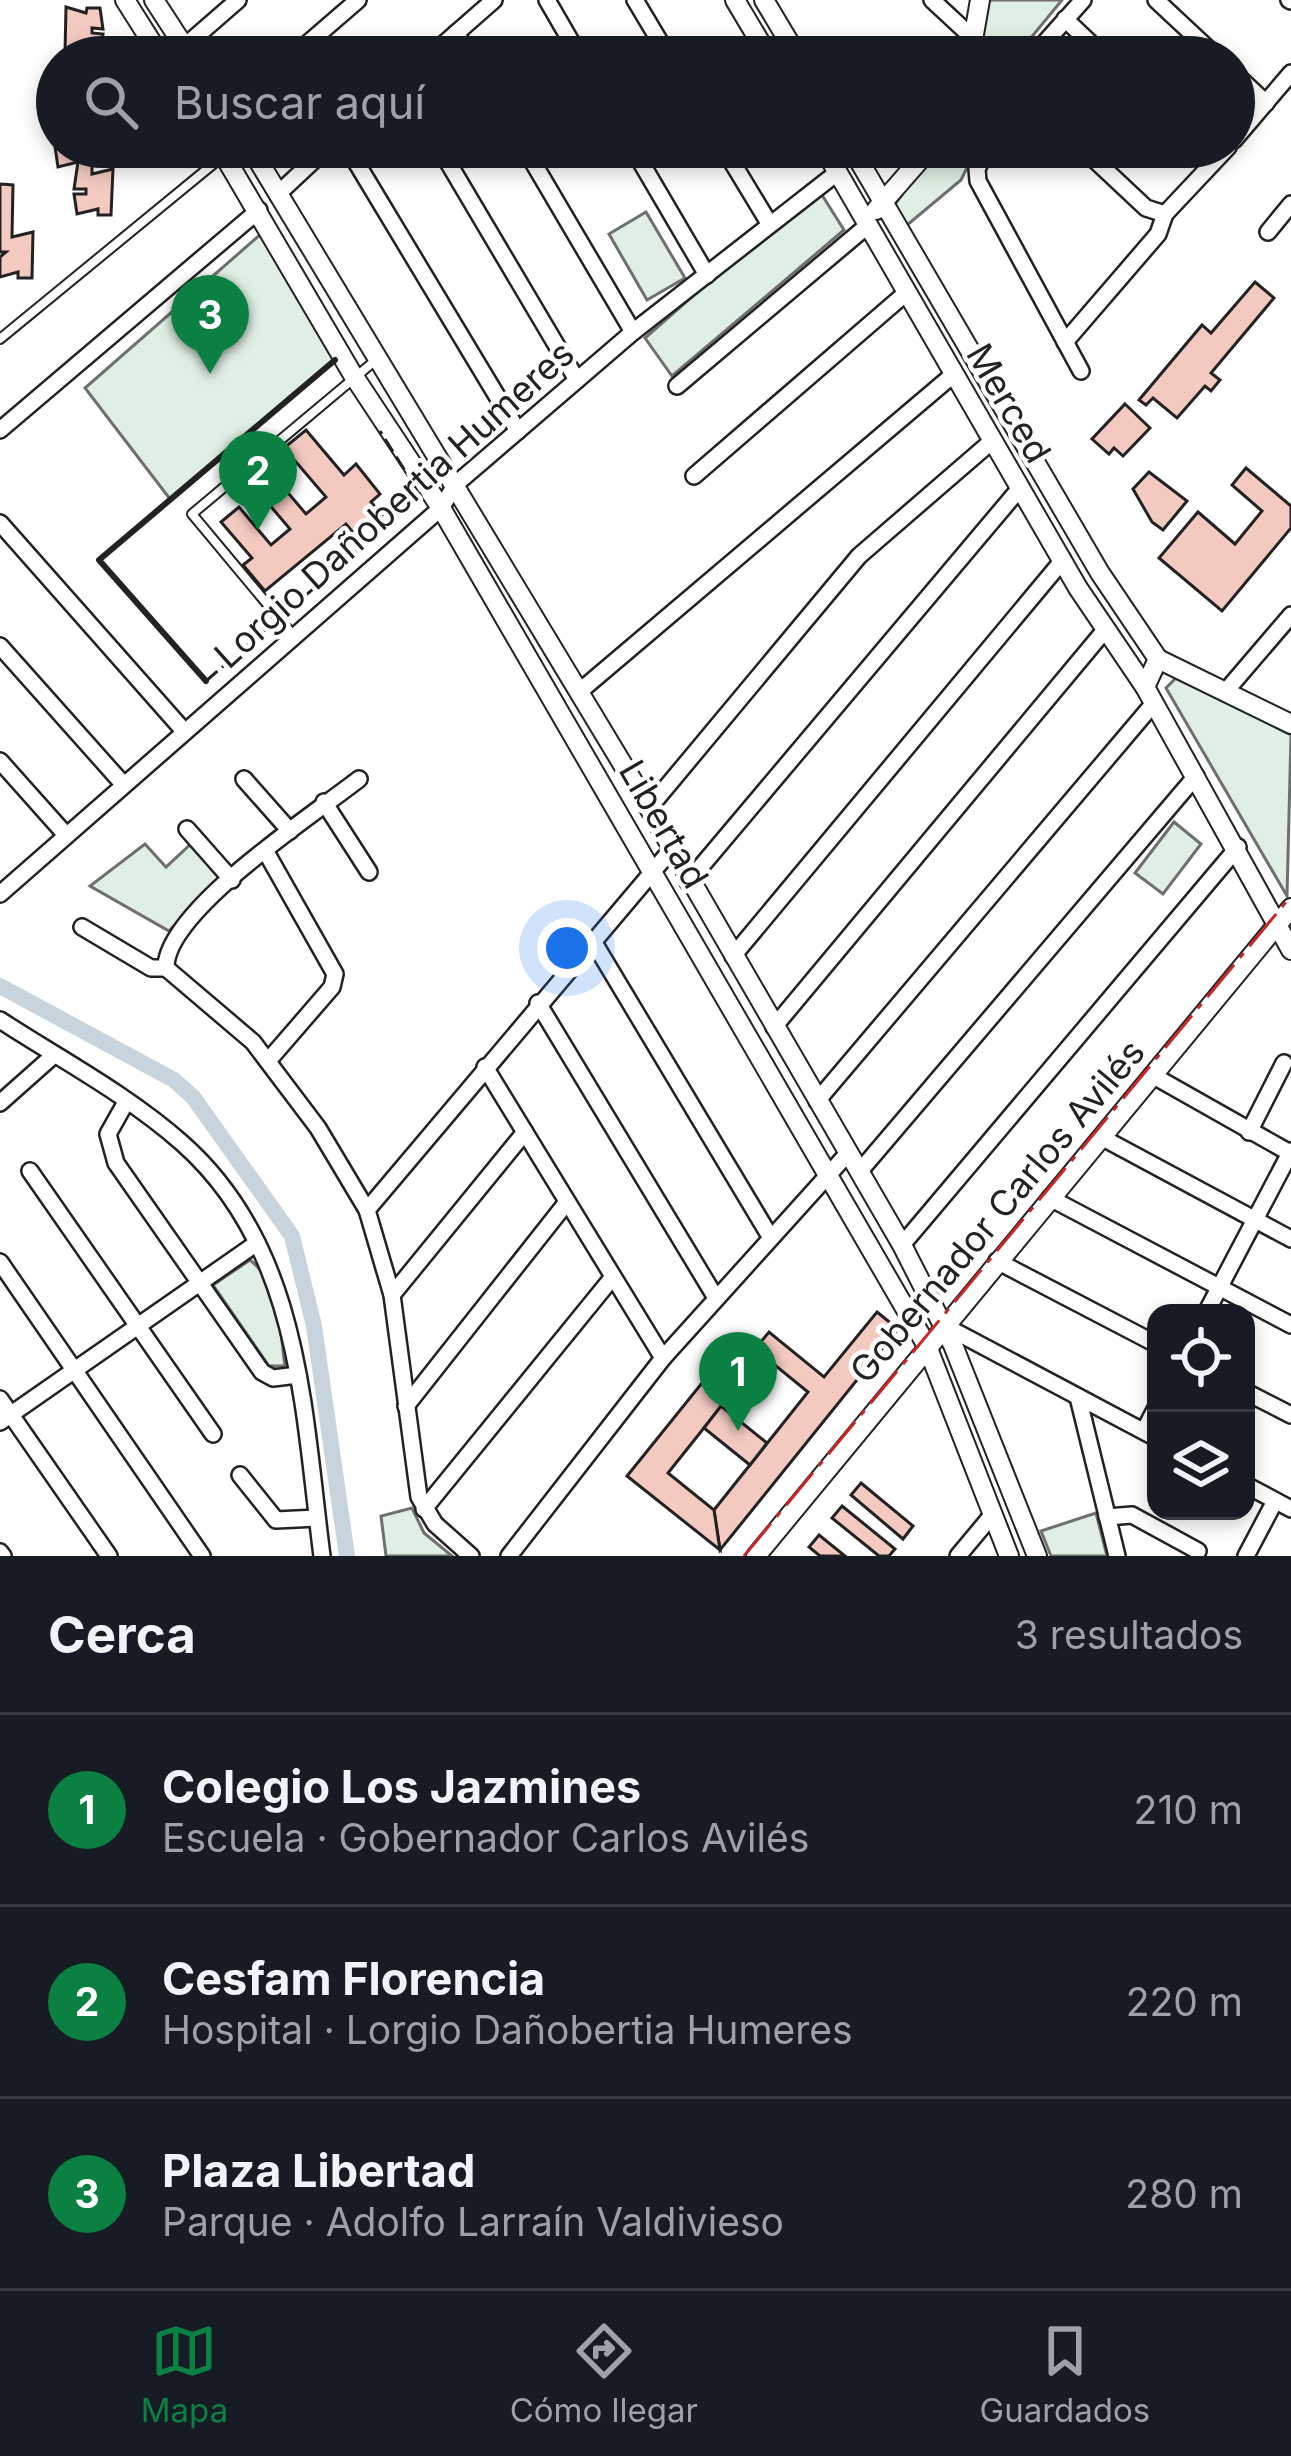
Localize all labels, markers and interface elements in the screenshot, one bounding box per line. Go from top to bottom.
search box [36,36,1255,168]
icon: search [78,69,144,135]
text: Buscar aquí [174,75,425,130]
pin: 3 [171,275,249,374]
street label: Lorgio Dañobertia Humeres [205,331,583,677]
street label: Merced [957,336,1061,470]
pin: 2 [219,431,297,530]
street label: Libertad [610,752,718,896]
your location [537,918,597,978]
street label: Gobernador Carlos Avilés [841,1030,1153,1392]
map controls [1147,1304,1255,1520]
button: locate [1147,1304,1255,1412]
pin: 1 [699,1332,777,1431]
button: layers [1147,1412,1255,1520]
text: Cerca [48,1604,196,1665]
text: 3 resultados [1015,1611,1243,1658]
text: Colegio Los Jazmines [162,1759,641,1814]
text: 1 [79,1786,95,1833]
text: 210 m [1134,1786,1243,1833]
text: Escuela · Gobernador Carlos Avilés [162,1814,809,1861]
text: Cesfam Florencia [162,1951,545,2006]
text: 2 [75,1978,99,2025]
text: 220 m [1126,1978,1243,2025]
text: Hospital · Lorgio Dañobertia Humeres [162,2006,853,2053]
text: Plaza Libertad [162,2143,475,2198]
text: 3 [74,2170,100,2217]
text: 280 m [1125,2170,1243,2217]
text: Parque · Adolfo Larraín Valdivieso [162,2198,784,2245]
tab: Mapa [141,2318,228,2430]
tab: Cómo llegar [510,2318,698,2430]
tab: Guardados [980,2318,1150,2430]

